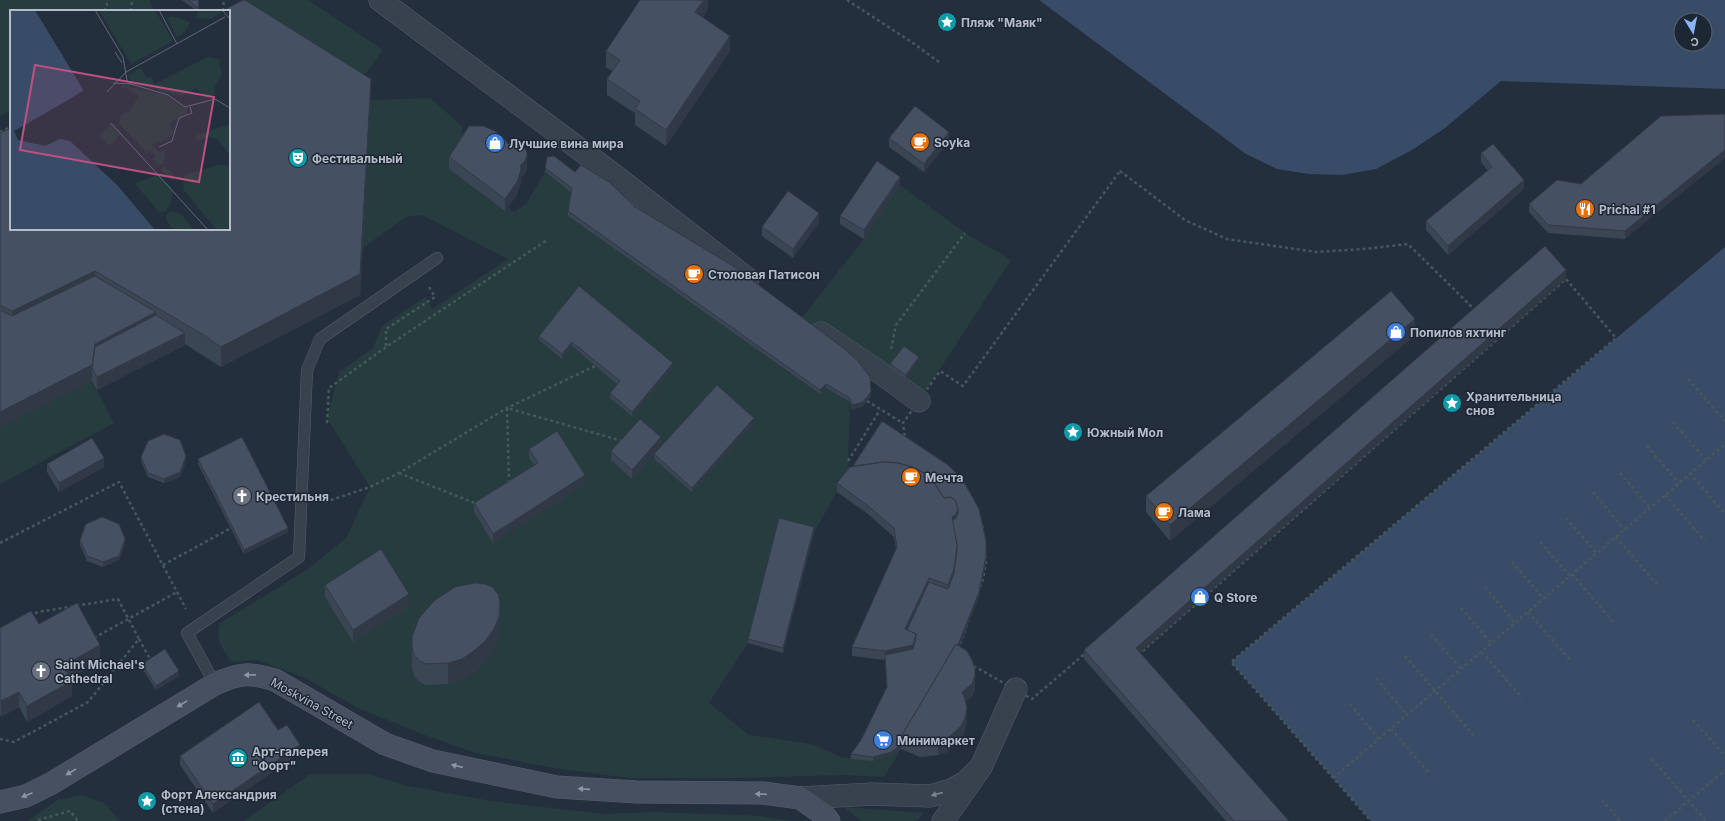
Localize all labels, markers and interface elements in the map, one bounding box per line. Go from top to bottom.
inset map [10,10,230,230]
place icon: Пляж "Маяк" [936,11,958,33]
north arrow [1673,12,1713,52]
place label: Пляж "Маяк" [961,15,1043,30]
text: С [1690,34,1700,49]
cafe icon: Soyka [909,131,931,153]
shop icon: Лучшие вина мира [484,132,506,154]
place label: Soyka [934,135,970,150]
place label: Лучшие вина мира [509,136,624,151]
theatre icon: Фестивальный [287,147,309,169]
place label: Фестивальный [312,151,403,166]
restaurant icon: Prichal #1 [1574,198,1596,220]
place label: Prichal #1 [1599,202,1656,217]
cafe icon: Столовая Патисон [683,263,705,285]
place label: Столовая Патисон [708,267,820,282]
shop icon: Попилов яхтинг [1385,321,1407,343]
place label: Попилов яхтинг [1410,325,1507,340]
place label: Хранительница снов [1466,389,1562,418]
place icon: Хранительница снов [1441,392,1463,414]
place icon: Южный Мол [1062,421,1084,443]
place label: Южный Мол [1087,425,1163,440]
cafe icon: Мечта [900,466,922,488]
place label: Мечта [925,470,964,485]
church icon: Крестильня [231,485,253,507]
place label: Крестильня [256,489,329,504]
cafe icon: Лама [1153,501,1175,523]
place label: Лама [1178,505,1211,520]
shop icon: Q Store [1189,586,1211,608]
place label: Q Store [1214,590,1257,605]
place label: Saint Michael's Cathedral [55,657,145,686]
church icon: Saint Michael's Cathedral [30,660,52,682]
one-way arrow [243,672,256,678]
street label: Moskvina Street [268,674,356,732]
one-way arrow [176,701,188,708]
supermarket icon: Минимаркет [872,729,894,751]
place label: Минимаркет [897,733,975,748]
place label: Арт-галерея "Форт" [252,744,328,773]
museum icon: Арт-галерея "Форт" [227,747,249,769]
one-way arrow [450,763,463,769]
one-way arrow [65,768,77,775]
one-way arrow [578,785,590,792]
place label: Форт Александрия (стена) [161,787,277,816]
place icon: Форт Александрия (стена) [136,790,158,812]
one-way arrow [755,790,767,797]
one-way arrow [931,791,943,797]
one-way arrow [21,792,32,798]

